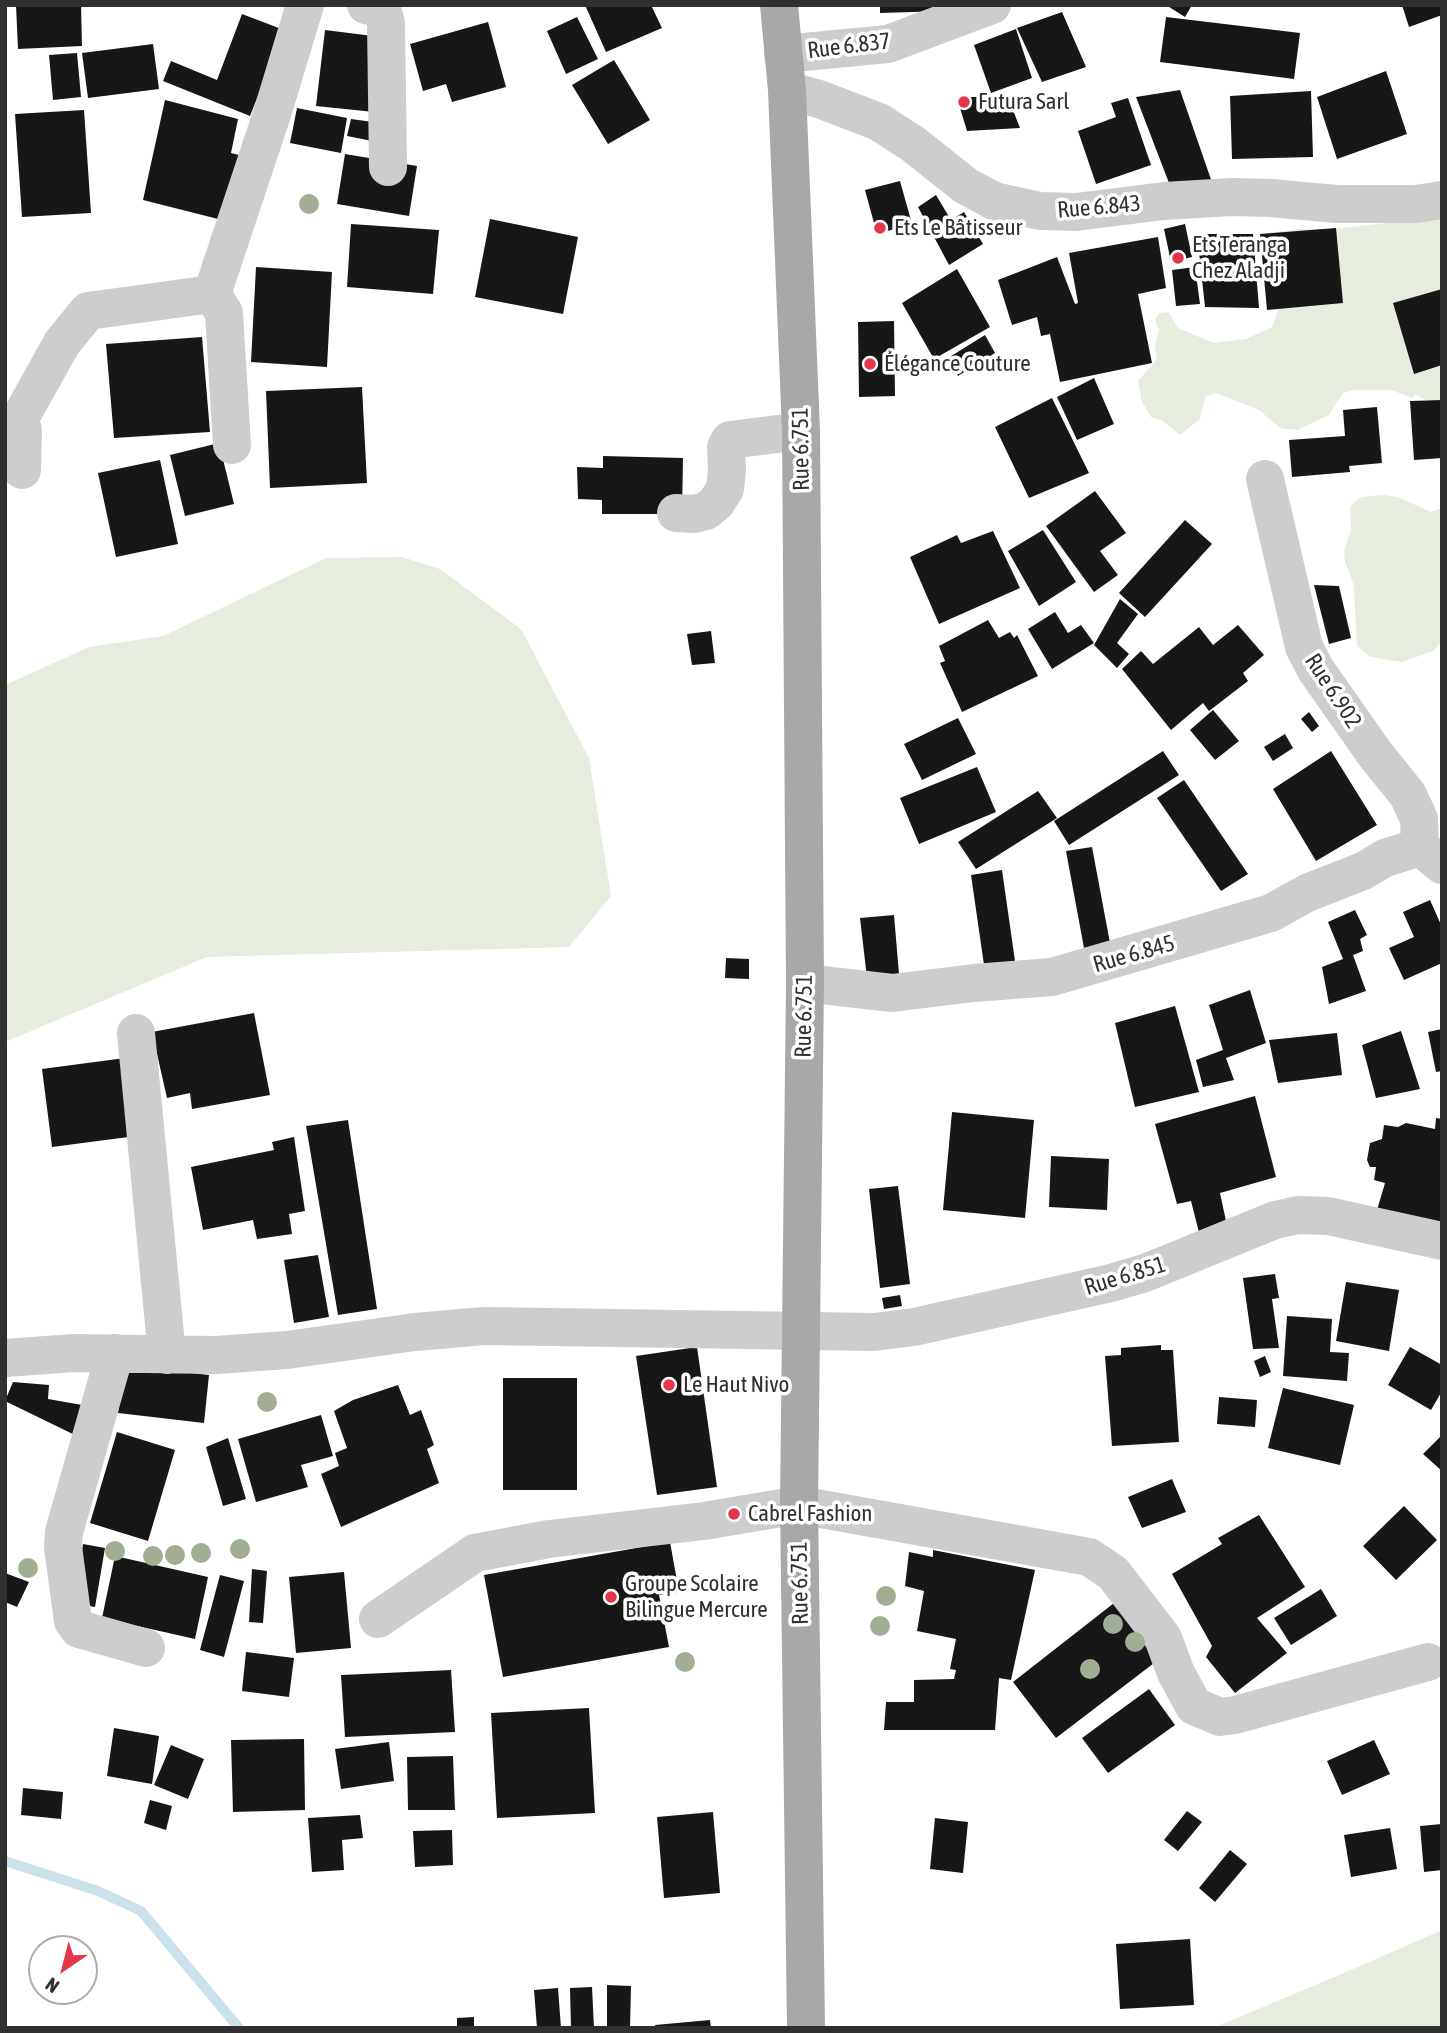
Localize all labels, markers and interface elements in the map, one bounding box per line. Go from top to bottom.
street label: Rue 6.837 [806,27,892,65]
place label: Futura Sarl [978,88,1069,116]
marker: Futura Sarl [956,94,972,110]
street label: Rue 6.843 [1056,190,1142,224]
place label: Ets Le Bâtisseur [894,214,1022,242]
marker: Ets Le Bâtisseur [872,220,888,236]
place label: Ets Teranga Chez Aladji [1192,231,1287,285]
marker: Ets Teranga Chez Aladji [1170,250,1186,266]
place label: Élégance Couture [884,350,1031,378]
marker: Élégance Couture [862,356,878,372]
street label: Rue 6.751 [786,407,816,491]
street label: Rue 6.902 [1299,648,1367,734]
street label: Rue 6.845 [1090,929,1178,979]
street label: Rue 6.751 [789,974,819,1058]
street label: Rue 6.851 [1081,1251,1169,1301]
place label: Le Haut Nivo [683,1371,789,1399]
marker: Le Haut Nivo [661,1377,677,1393]
place label: Cabrel Fashion [748,1500,872,1528]
marker: Cabrel Fashion [726,1506,742,1522]
street label: Rue 6.751 [785,1541,815,1625]
place label: Groupe Scolaire Bilingue Mercure [625,1570,768,1624]
marker: Groupe Scolaire Bilingue Mercure [603,1589,619,1605]
north arrow [28,1935,98,2005]
text: N [41,1973,63,1998]

